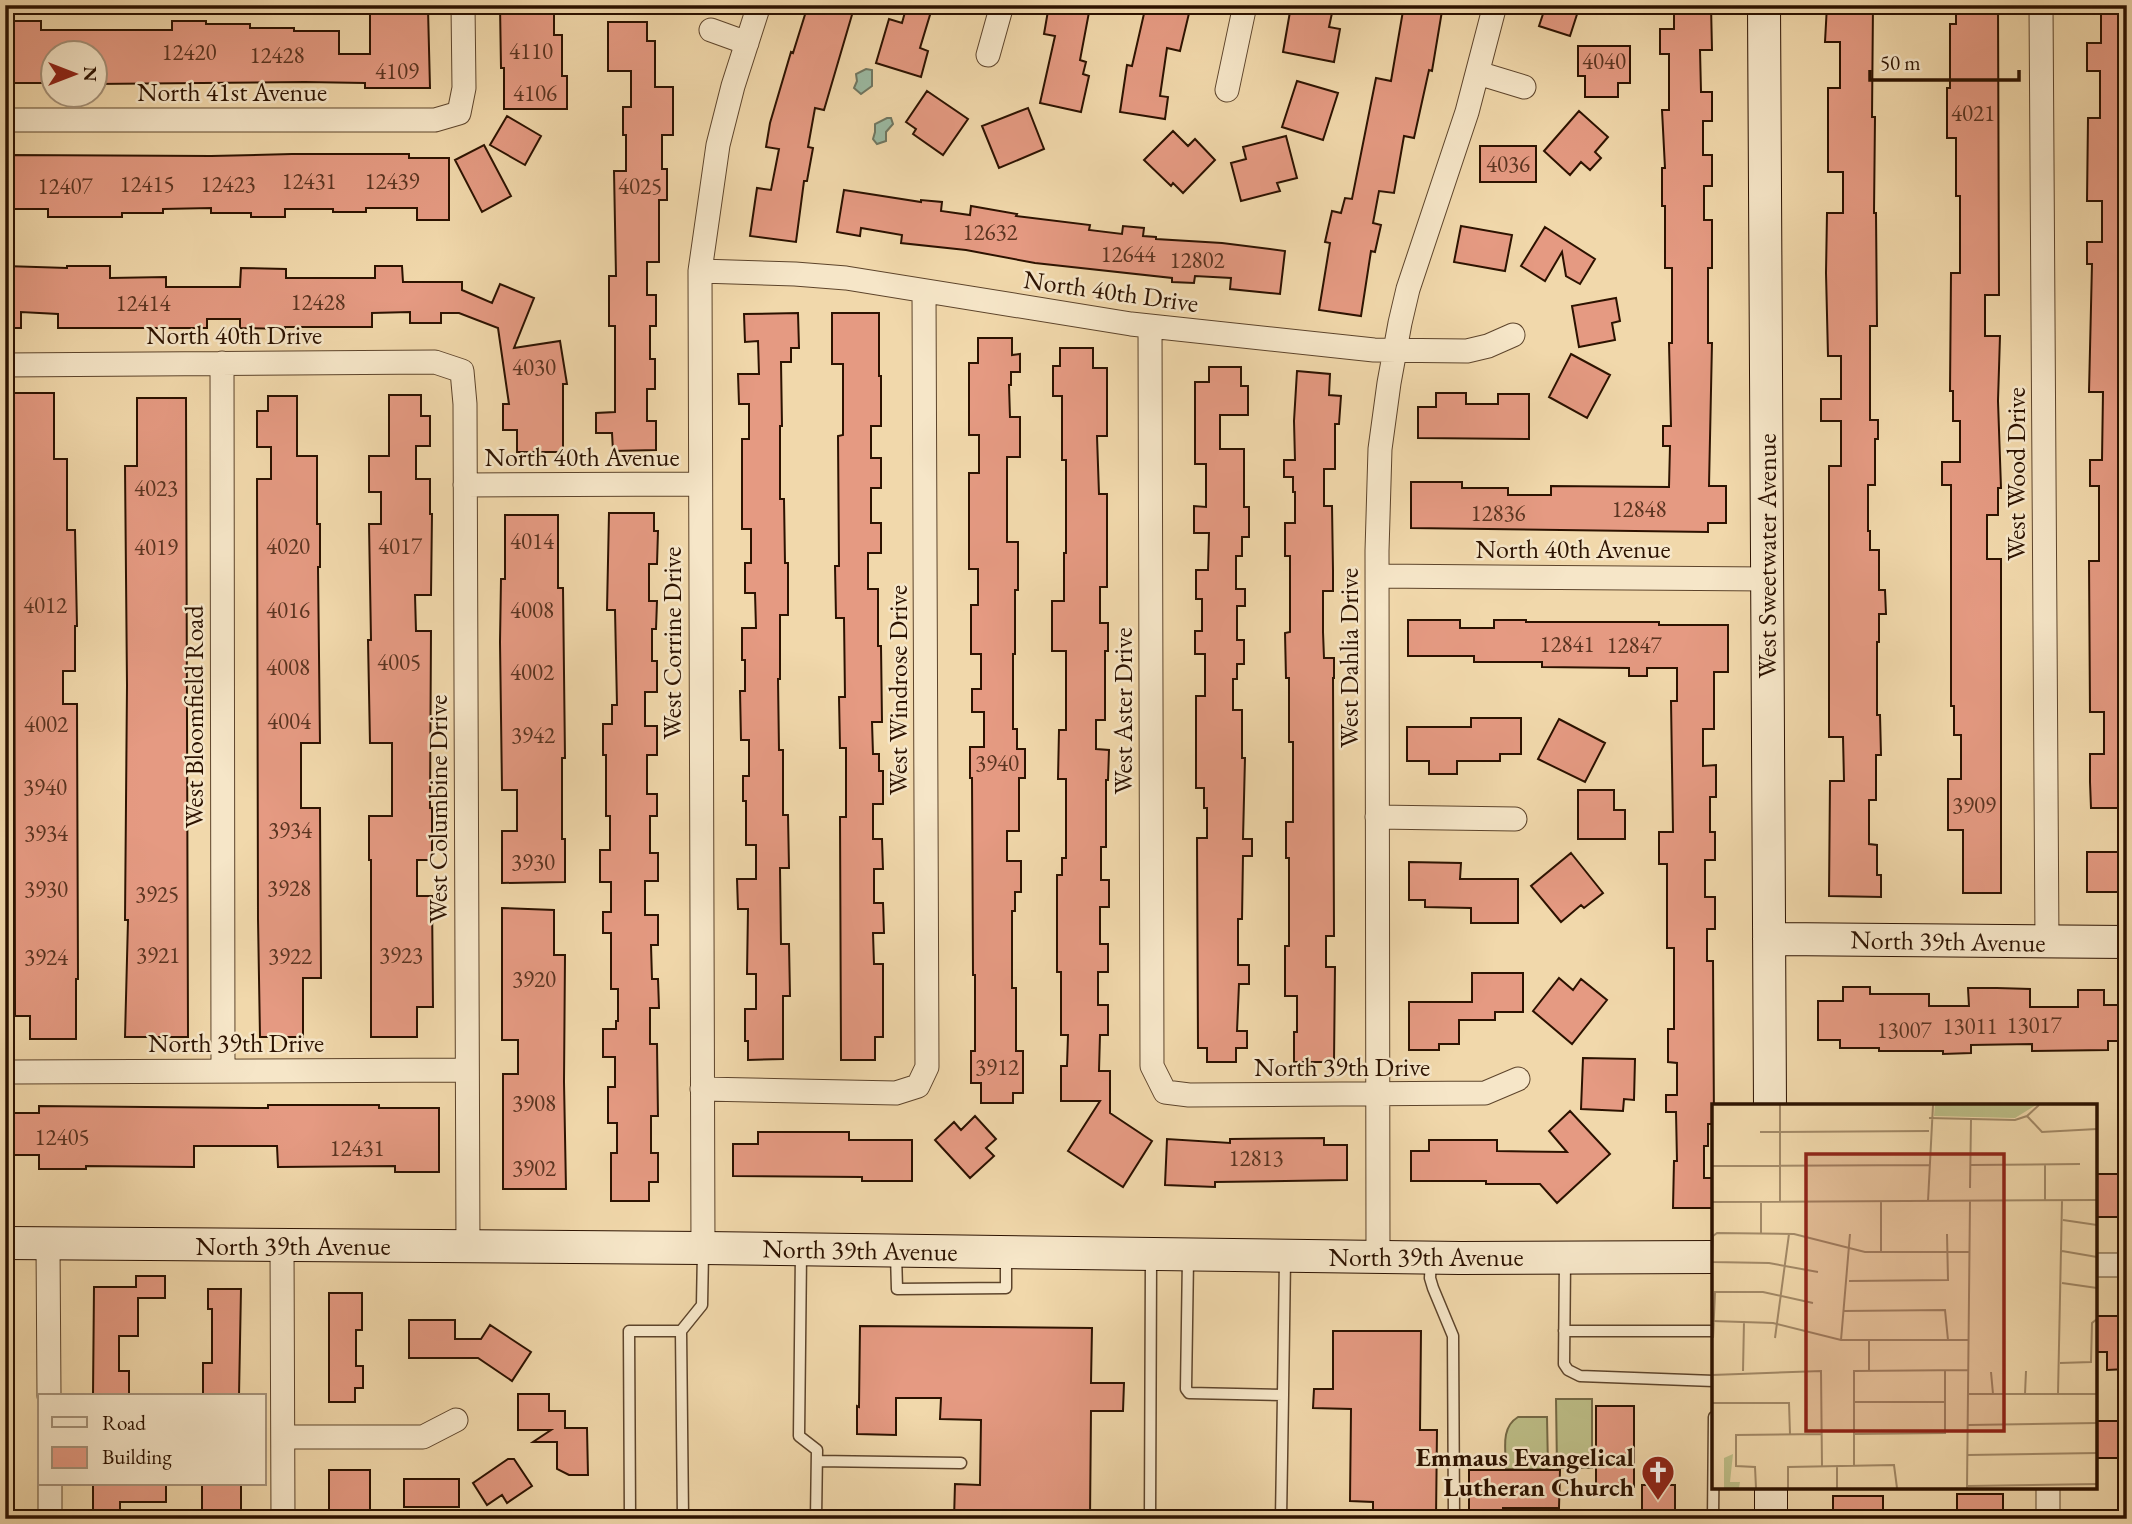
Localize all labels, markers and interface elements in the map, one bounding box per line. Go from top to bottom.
house number: 4110 [509,36,553,66]
house number: 12420 [161,37,217,67]
north arrow [38,38,108,108]
scale bar [1870,38,2018,82]
house number: 12428 [249,40,305,70]
house number: 4040 [1582,46,1626,76]
text: 50 m [1880,49,1921,76]
house number: 4109 [375,56,419,86]
text: N [78,66,103,82]
street label: North 41st Avenue [137,75,327,109]
house number: 4106 [513,78,557,108]
house number: 4021 [1951,98,1995,128]
house number: 4036 [1486,149,1530,179]
house number: 12431 [281,166,337,196]
house number: 12439 [364,166,420,196]
house number: 12415 [119,169,175,199]
house number: 12423 [200,169,256,199]
house number: 12407 [37,171,94,201]
house number: 4025 [618,171,662,201]
house number: 12632 [962,217,1018,247]
house number: 12644 [1100,239,1157,269]
house number: 12802 [1169,245,1225,275]
street label: North 40th Drive [1021,262,1201,320]
house number: 12428 [290,287,346,317]
house number: 12414 [115,288,172,318]
street label: North 40th Drive [146,318,322,352]
house number: 4030 [512,352,556,382]
street label: West Wood Drive [1999,387,2033,561]
street label: West Sweetwater Avenue [1750,433,1784,679]
street label: North 40th Avenue [484,440,680,474]
house number: 4023 [134,473,178,503]
house number: 12848 [1611,494,1667,524]
house number: 12836 [1470,498,1526,528]
house number: 4014 [510,526,555,556]
house number: 4020 [266,531,310,561]
house number: 4017 [378,531,423,561]
house number: 4019 [134,532,178,562]
street label: North 40th Avenue [1475,532,1671,566]
street label: West Corrine Drive [655,547,689,739]
street label: West Dahlia Drive [1332,568,1366,748]
street label: West Windrose Drive [881,585,915,795]
house number: 4012 [23,590,67,620]
house number: 4016 [266,595,310,625]
house number: 4008 [510,595,554,625]
street label: West Bloomfield Road [177,605,211,829]
street label: West Aster Drive [1106,627,1140,795]
house number: 12841 [1539,629,1595,659]
house number: 12847 [1606,630,1663,660]
house number: 4005 [377,647,421,677]
house number: 4008 [266,652,310,682]
house number: 4002 [510,657,554,687]
street label: West Columbine Drive [421,695,455,923]
house number: 4004 [267,706,312,736]
house number: 4002 [24,709,68,739]
house number: 3942 [511,720,555,750]
house number: 3940 [975,748,1019,778]
house number: 3940 [23,772,67,802]
house number: 3909 [1952,790,1996,820]
house number: 3934 [268,815,313,845]
house number: 3934 [24,818,69,848]
house number: 3930 [511,847,555,877]
house number: 3928 [267,873,311,903]
house number: 3930 [24,874,68,904]
house number: 3925 [135,879,179,909]
street label: North 39th Avenue [1850,922,2046,960]
house number: 3921 [136,940,180,970]
house number: 3923 [379,940,423,970]
house number: 3922 [268,941,312,971]
house number: 3924 [24,942,69,972]
house number: 3920 [512,964,556,994]
house number: 13017 [2006,1010,2063,1040]
house number: 13011 [1942,1011,1998,1041]
house number: 13007 [1876,1015,1933,1045]
street label: North 39th Drive [148,1026,324,1060]
street label: North 39th Drive [1254,1050,1430,1084]
house number: 3912 [975,1052,1019,1082]
house number: 3908 [512,1088,556,1118]
inset map [1712,1104,2097,1489]
house number: 12405 [34,1122,90,1152]
house number: 12431 [329,1133,385,1163]
house number: 12813 [1228,1143,1284,1173]
house number: 3902 [512,1153,556,1183]
street label: North 39th Avenue [195,1229,391,1263]
street label: North 39th Avenue [762,1231,958,1269]
street label: North 39th Avenue [1328,1240,1524,1274]
legend [38,1394,266,1486]
text: Road [102,1409,146,1436]
place label: Emmaus Evangelical Lutheran Church [1416,1440,1634,1504]
text: Building [102,1443,172,1470]
church icon: Emmaus Evangelical Lutheran Church [1639,1453,1677,1502]

